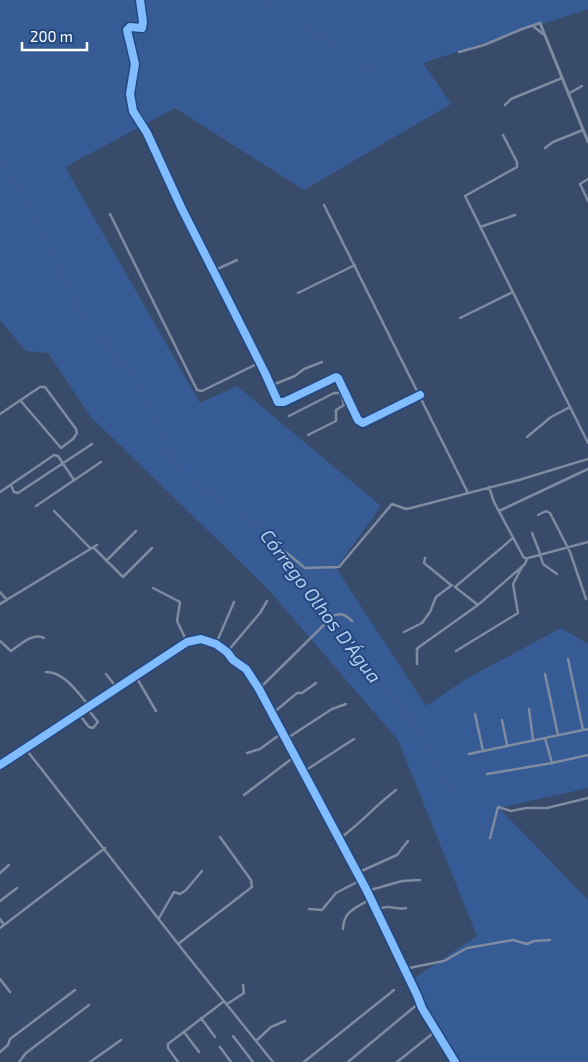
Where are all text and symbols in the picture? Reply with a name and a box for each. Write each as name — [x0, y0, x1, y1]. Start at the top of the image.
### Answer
scale bar — [22, 20, 88, 52]
text: 200 m — [30, 27, 73, 45]
water label: Córrego Olhos D'Água — [256, 524, 387, 687]

